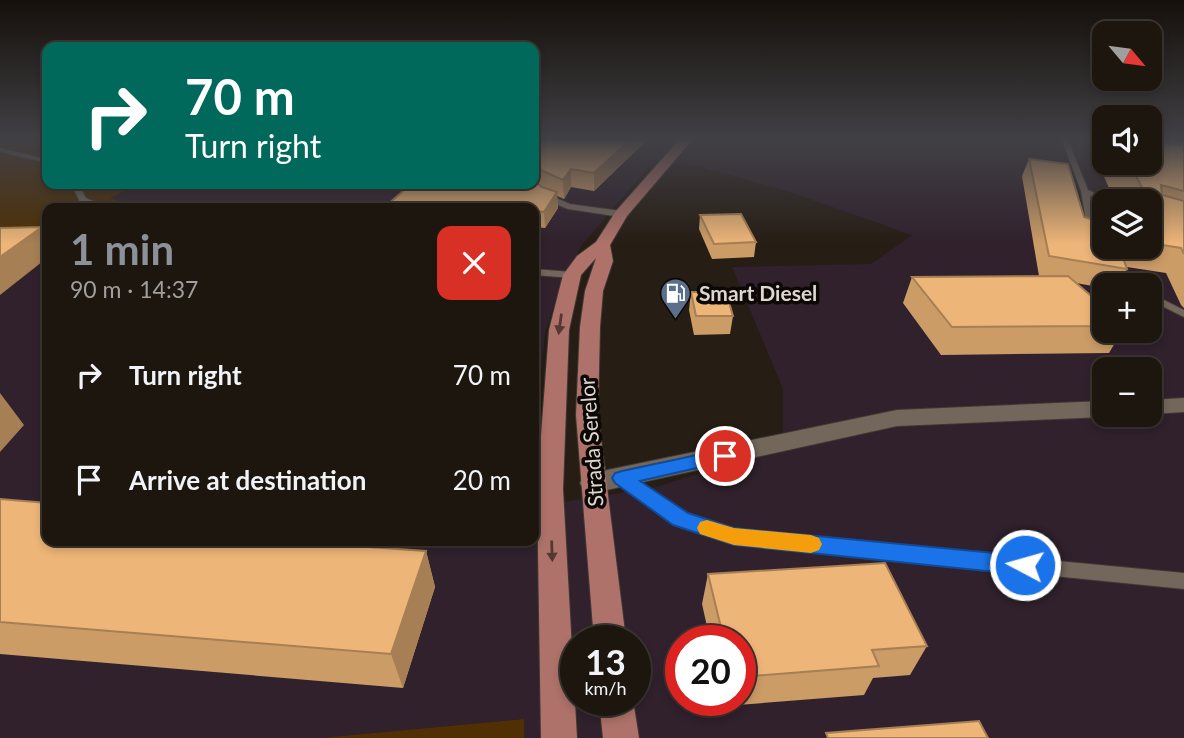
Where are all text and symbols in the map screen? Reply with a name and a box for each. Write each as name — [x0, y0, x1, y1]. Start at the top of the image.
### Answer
north arrow — [1092, 21, 1162, 91]
map controls — [1092, 21, 1162, 427]
text: 70 m — [185, 67, 295, 125]
icon: right — [70, 70, 161, 161]
button: sound — [1092, 105, 1162, 175]
text: Turn right — [185, 126, 321, 165]
button: layers — [1092, 189, 1162, 259]
text: 1 min — [70, 224, 174, 274]
button: close — [437, 226, 511, 300]
button: + — [1092, 273, 1162, 343]
text: 90 m · 14:37 — [70, 275, 198, 303]
fuel station icon: Smart Diesel — [659, 277, 693, 321]
place label: Smart Diesel — [699, 280, 817, 305]
one-way arrow — [554, 313, 565, 335]
icon: right — [70, 356, 108, 394]
button: − — [1092, 357, 1162, 427]
text: Turn right — [129, 359, 242, 391]
text: 70 m — [453, 359, 511, 391]
street label: Strada Serelor — [574, 376, 607, 507]
pin — [695, 426, 755, 486]
icon: arrive — [706, 437, 744, 475]
icon: arrive — [70, 461, 108, 499]
text: Arrive at destination — [129, 464, 366, 496]
text: 20 m — [453, 464, 511, 496]
position arrow — [988, 528, 1062, 602]
one-way arrow — [546, 540, 557, 562]
speed limit sign: 20 — [665, 625, 756, 716]
text: 13 — [585, 640, 626, 682]
text: km/h — [584, 677, 627, 699]

